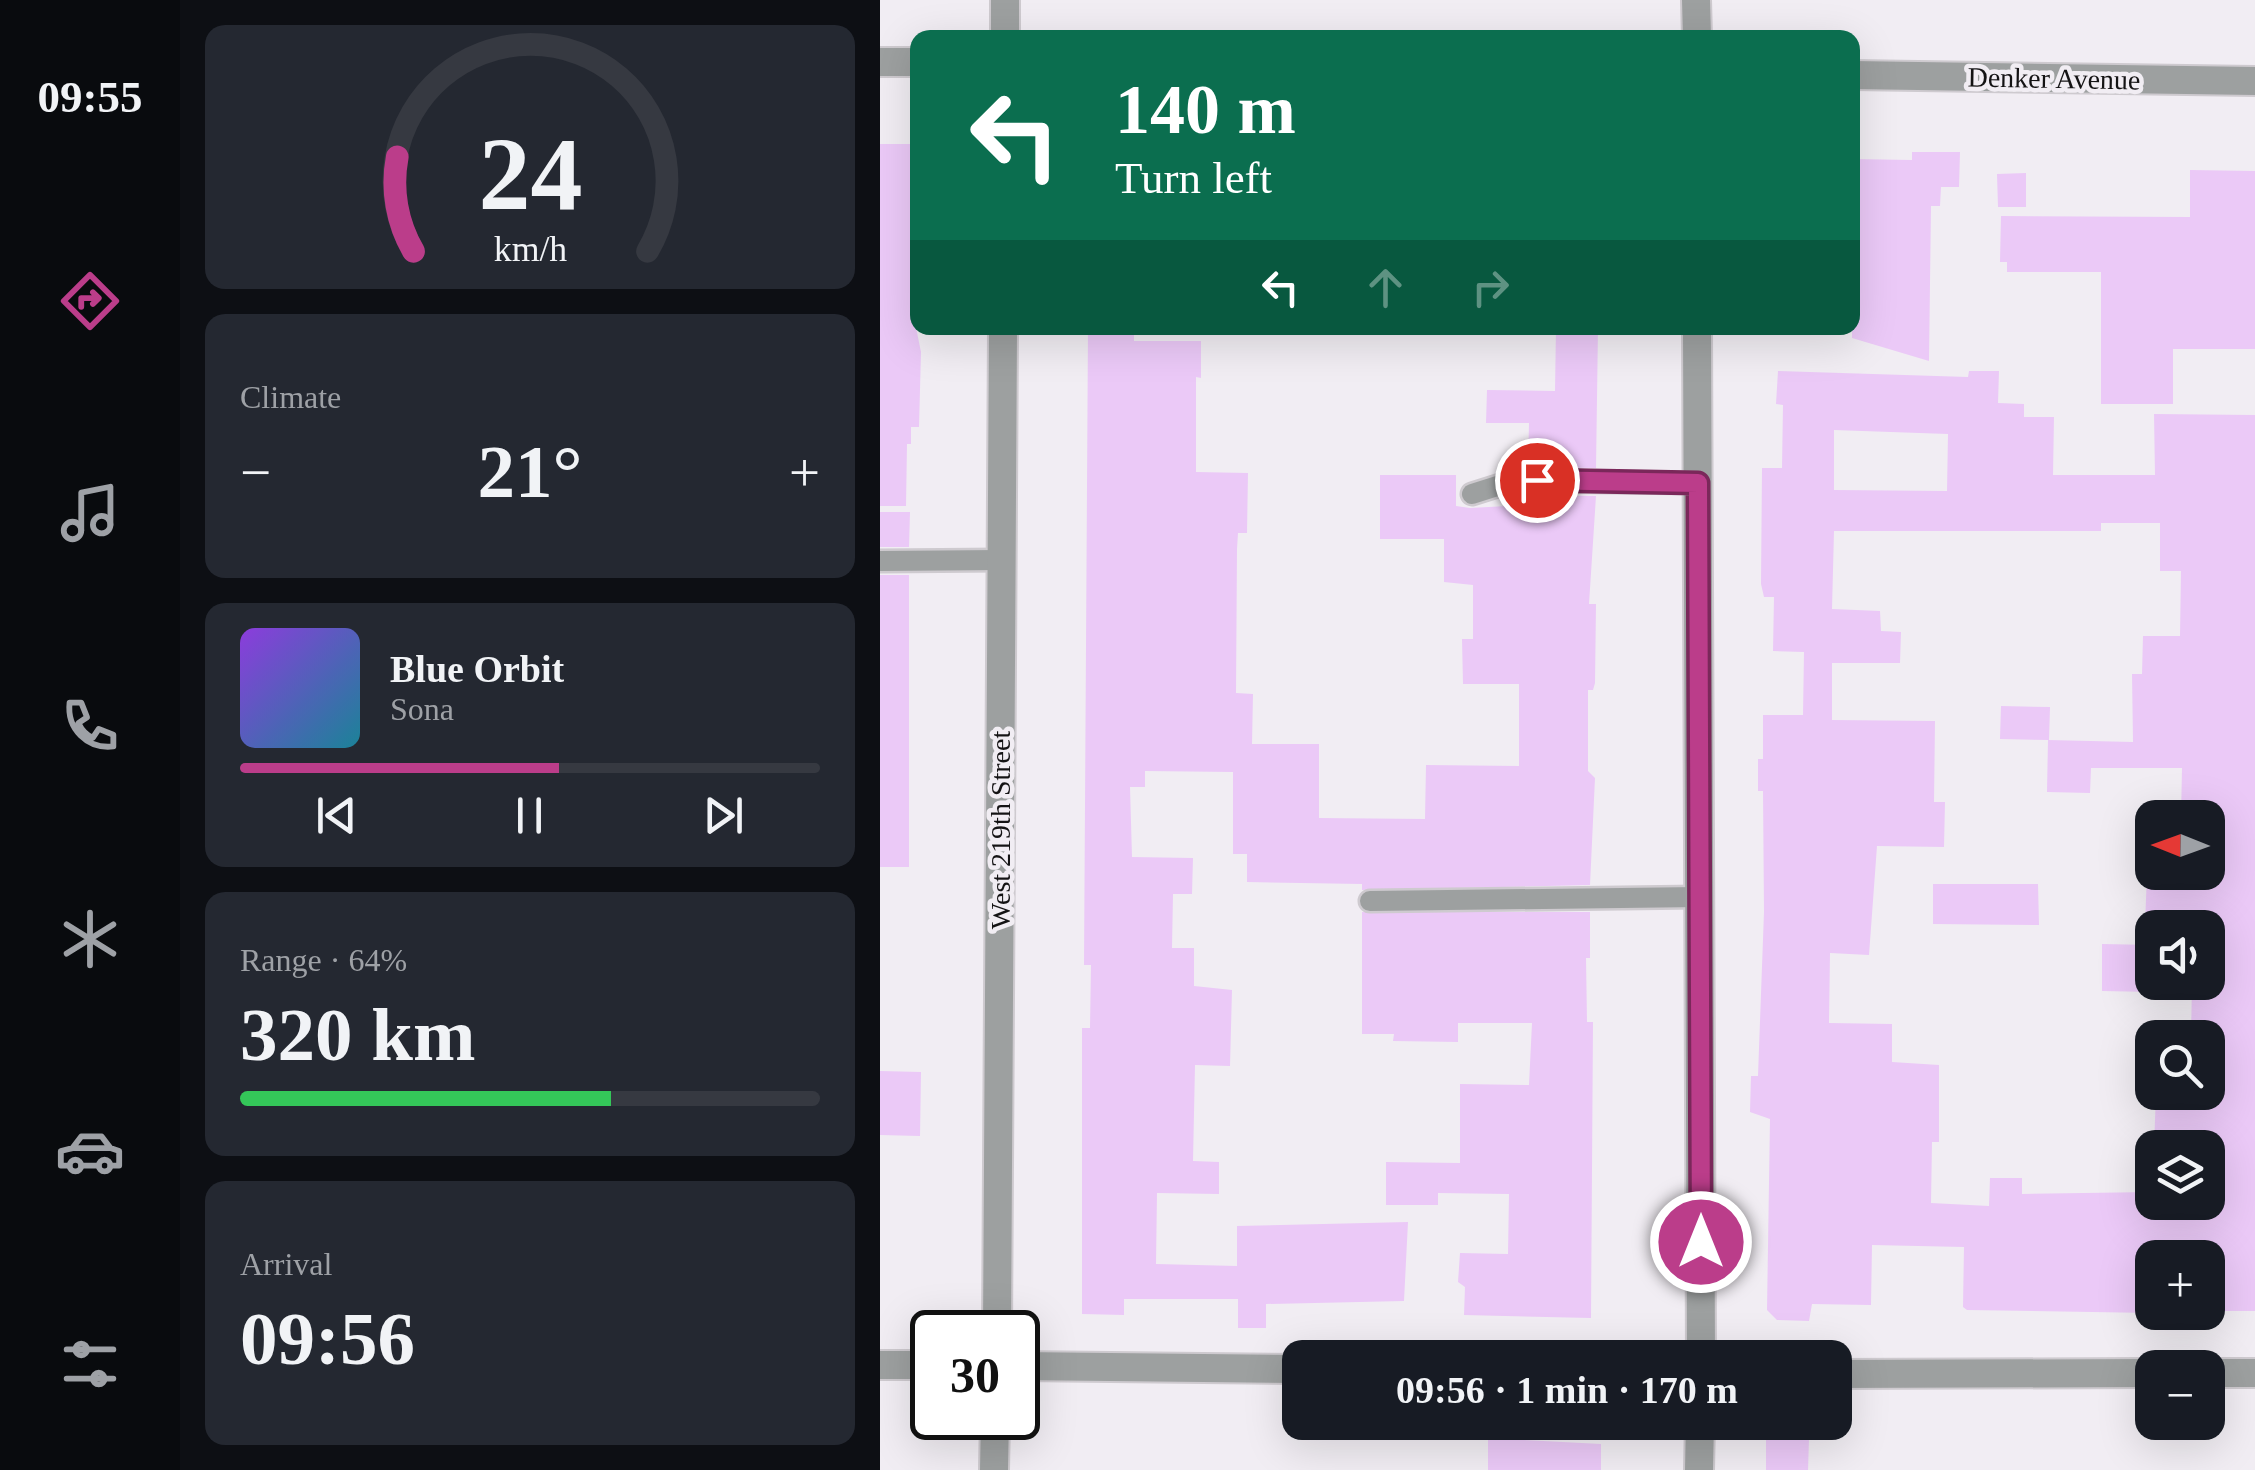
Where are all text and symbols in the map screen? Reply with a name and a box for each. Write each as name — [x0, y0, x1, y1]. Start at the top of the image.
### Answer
street label: Denker Avenue — [1967, 61, 2141, 96]
icon: left — [950, 70, 1080, 200]
text: 140 m — [1115, 71, 1296, 148]
text: 09:55 — [38, 72, 143, 122]
text: 24 — [478, 116, 582, 231]
text: Turn left — [1115, 153, 1272, 203]
text: km/h — [493, 229, 567, 269]
icon: left — [1253, 260, 1308, 315]
icon: ahead — [1358, 260, 1413, 315]
icon: right — [1463, 260, 1518, 315]
icon: directions — [55, 266, 125, 336]
text: Climate — [240, 379, 341, 415]
text: 21° — [478, 430, 583, 513]
pin — [1495, 438, 1580, 523]
text: − — [240, 442, 271, 503]
text: + — [789, 442, 820, 503]
icon: arrive — [1510, 453, 1565, 508]
icon: music — [55, 478, 125, 548]
text: Blue Orbit — [390, 648, 564, 690]
icon: phone — [55, 691, 125, 761]
text: Sona — [390, 691, 454, 727]
street label: West 219th Street — [985, 731, 1016, 929]
icon: previous — [309, 788, 364, 843]
icon: pause — [502, 788, 557, 843]
icon: next — [696, 788, 751, 843]
north arrow — [2135, 800, 2225, 890]
map controls — [2135, 800, 2225, 1440]
icon: climate — [55, 904, 125, 974]
button: sound — [2135, 910, 2225, 1000]
text: Range · 64% — [240, 942, 407, 978]
text: 320 km — [240, 993, 475, 1076]
button: search — [2135, 1020, 2225, 1110]
icon: car — [55, 1116, 125, 1186]
button: layers — [2135, 1130, 2225, 1220]
position arrow — [1649, 1190, 1753, 1294]
button: + — [2135, 1240, 2225, 1330]
text: Arrival — [240, 1246, 332, 1282]
text: 09:56 — [240, 1297, 415, 1380]
speed limit sign: 30 — [910, 1310, 1040, 1440]
icon: filters — [55, 1329, 125, 1399]
button: − — [2135, 1350, 2225, 1440]
text: 09:56 · 1 min · 170 m — [1396, 1369, 1738, 1411]

